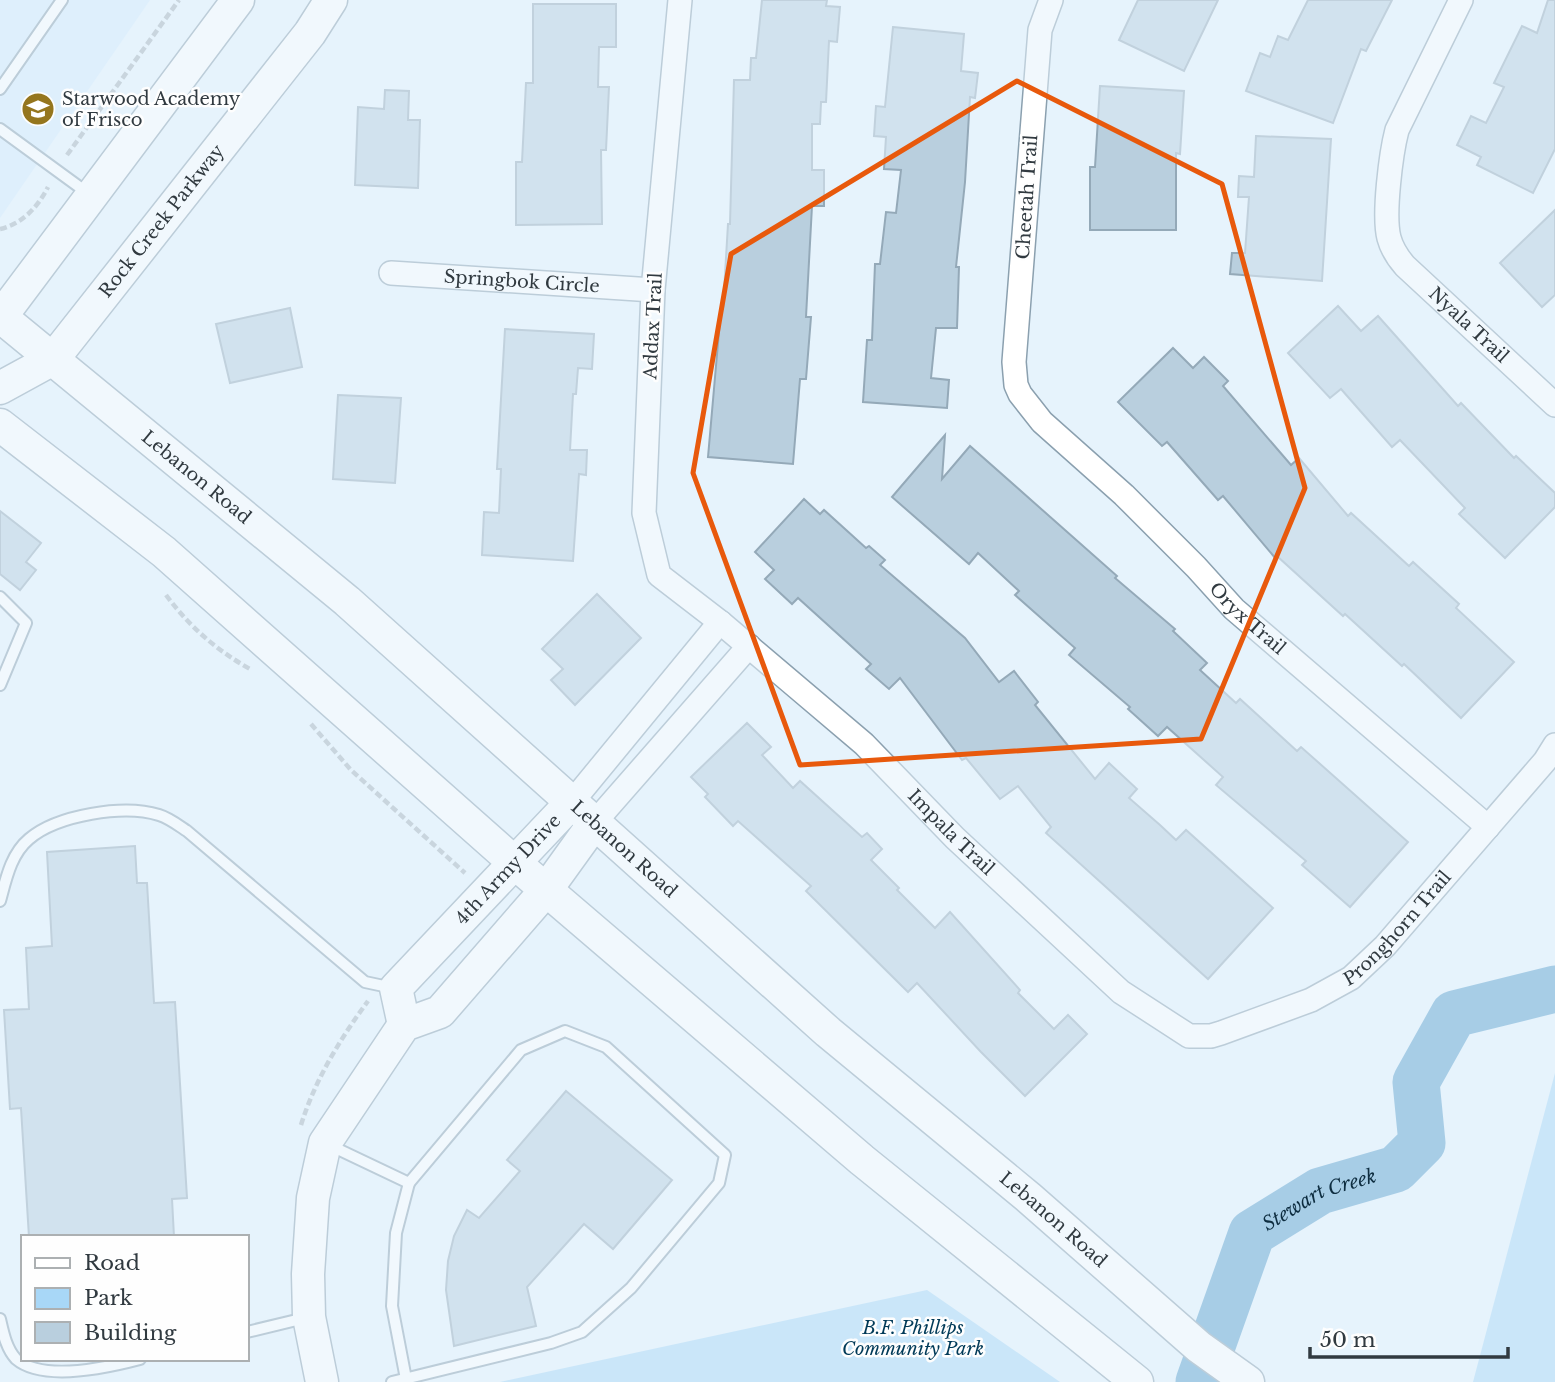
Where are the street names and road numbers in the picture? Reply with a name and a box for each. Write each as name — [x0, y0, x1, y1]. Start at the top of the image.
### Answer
street label: Cheetah Trail — [1012, 134, 1042, 260]
street label: Rock Creek Parkway — [95, 140, 229, 302]
street label: Springbok Circle — [443, 265, 600, 298]
street label: Addax Trail — [639, 272, 667, 381]
street label: Nyala Trail — [1424, 283, 1513, 367]
street label: Lebanon Road — [137, 426, 255, 529]
street label: Oryx Trail — [1204, 578, 1290, 659]
street label: Impala Trail — [903, 785, 999, 880]
street label: Lebanon Road — [566, 796, 682, 902]
street label: 4th Army Drive — [451, 810, 565, 929]
street label: Pronghorn Trail — [1340, 866, 1456, 991]
street label: Lebanon Road — [995, 1167, 1111, 1272]

